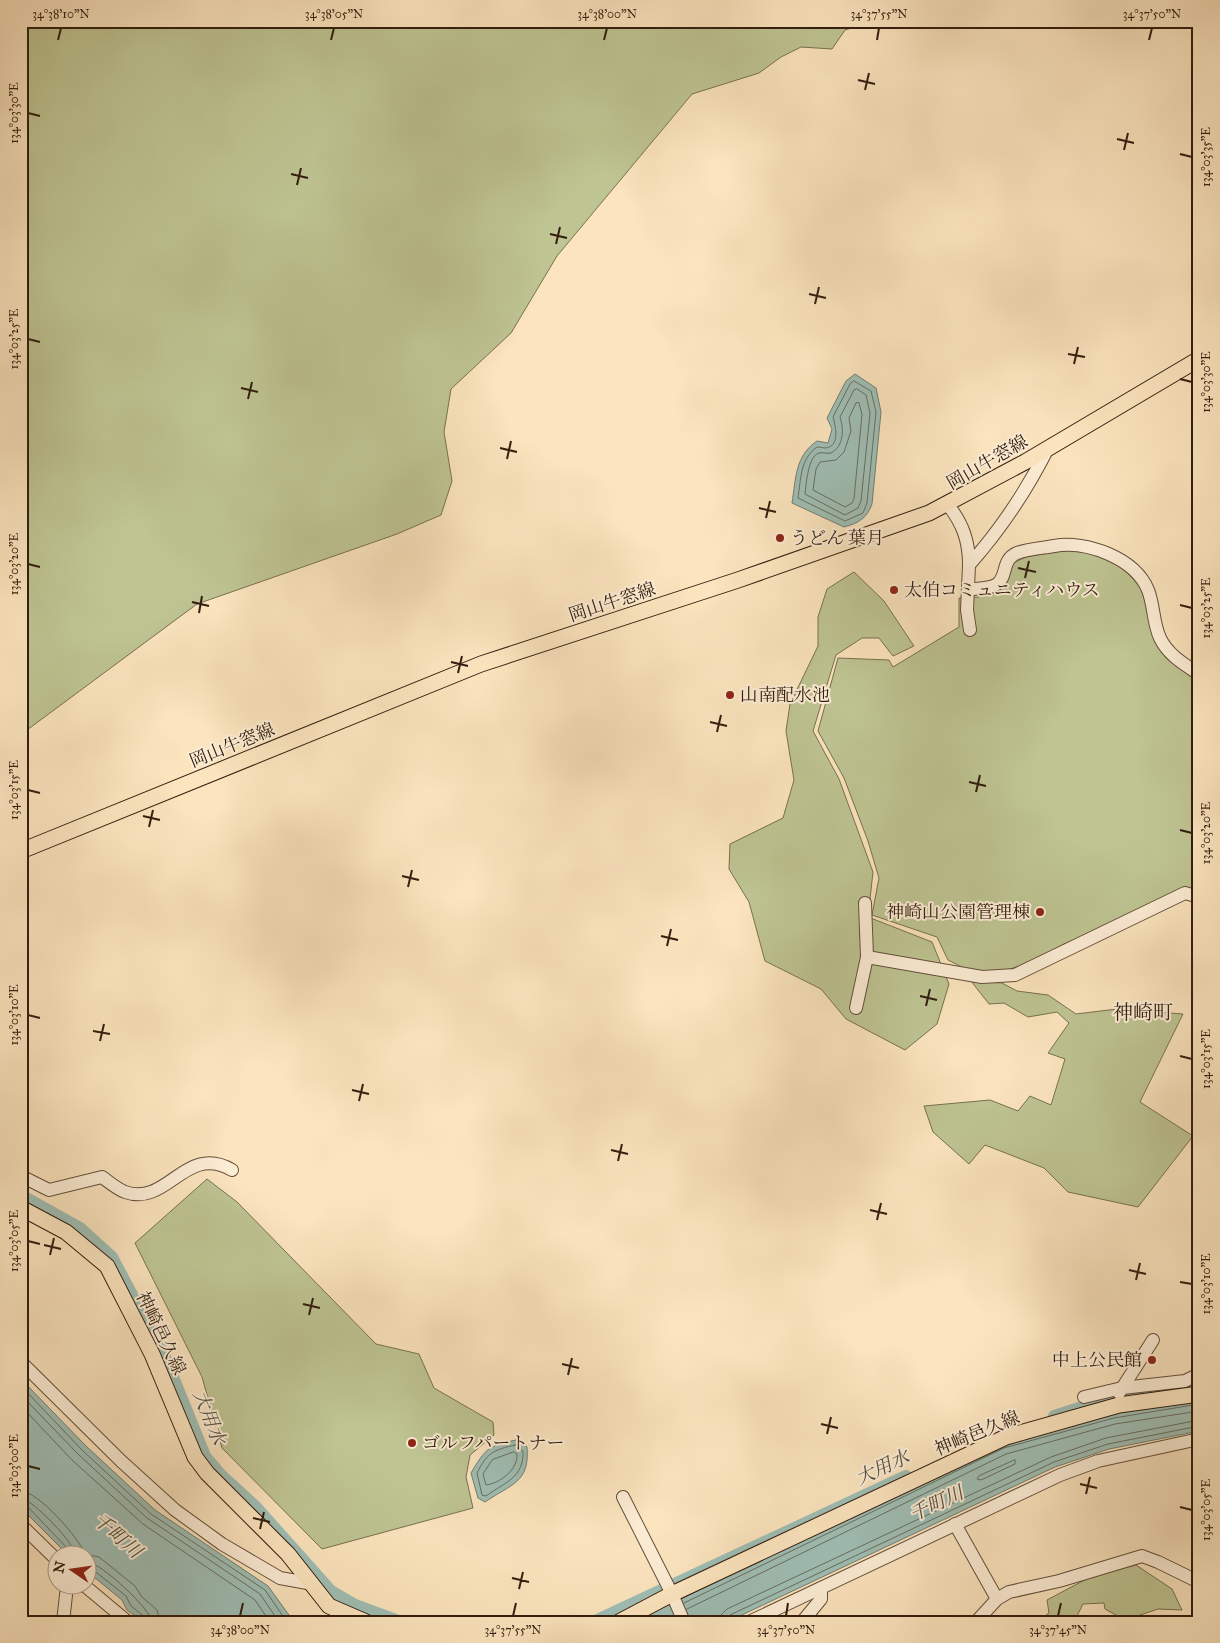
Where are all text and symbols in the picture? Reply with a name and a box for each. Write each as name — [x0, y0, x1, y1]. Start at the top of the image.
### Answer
text: 34°38'10"N — [32, 7, 90, 21]
text: 34°38'05"N — [305, 7, 363, 21]
text: 34°38'00"N — [577, 7, 637, 21]
text: 34°37'55"N — [851, 7, 907, 21]
text: 34°37'50"N — [1123, 7, 1181, 21]
text: 134°03'30"E — [7, 82, 21, 144]
text: 134°03'35"E — [1199, 127, 1213, 187]
text: 134°03'25"E — [7, 308, 21, 369]
text: 134°03'30"E — [1199, 351, 1213, 413]
street label: 岡山牛窓線 — [943, 430, 1031, 494]
place label: うどん 葉月 — [790, 527, 884, 549]
text: 134°03'20"E — [7, 532, 21, 595]
marker: うどん 葉月 — [774, 532, 786, 544]
text: 134°03'25"E — [1199, 577, 1213, 638]
street label: 岡山牛窓線 — [566, 578, 658, 626]
place label: 太伯コミュニティハウス — [904, 579, 1100, 601]
marker: 太伯コミュニティハウス — [888, 584, 900, 596]
place label: 山南配水池 — [740, 684, 830, 706]
marker: 山南配水池 — [724, 689, 736, 701]
street label: 岡山牛窓線 — [186, 718, 278, 772]
text: 134°03'15"E — [7, 760, 21, 820]
text: 134°03'20"E — [1199, 801, 1213, 864]
place label: 神崎山公園管理棟 — [886, 901, 1030, 923]
marker: 神崎山公園管理棟 — [1034, 906, 1046, 918]
text: 134°03'10"E — [7, 984, 21, 1046]
district label: 神崎町 — [1113, 1000, 1173, 1024]
text: 134°03'15"E — [1199, 1029, 1213, 1089]
text: 134°03'05"E — [7, 1210, 21, 1272]
text: 134°03'10"E — [1199, 1253, 1213, 1315]
street label: 神崎邑久線 — [131, 1288, 191, 1378]
place label: 中上公民館 — [1052, 1349, 1142, 1371]
marker: 中上公民館 — [1146, 1354, 1158, 1366]
water label: 大用水 — [188, 1386, 232, 1450]
street label: 神崎邑久線 — [931, 1406, 1023, 1460]
place label: ゴルフパートナー — [422, 1432, 565, 1454]
text: 134°03'00"E — [7, 1434, 21, 1498]
marker: ゴルフパートナー — [406, 1437, 418, 1449]
water label: 大用水 — [852, 1444, 915, 1490]
text: 134°03'05"E — [1199, 1479, 1213, 1541]
water label: 千町川 — [906, 1480, 969, 1526]
water label: 千町川 — [89, 1508, 148, 1564]
north arrow — [48, 1546, 98, 1596]
text: N — [50, 1559, 69, 1575]
text: 34°38'00"N — [210, 1623, 270, 1637]
text: 34°37'55"N — [485, 1623, 541, 1637]
text: 34°37'50"N — [757, 1623, 815, 1637]
text: 34°37'45"N — [1029, 1623, 1087, 1637]

